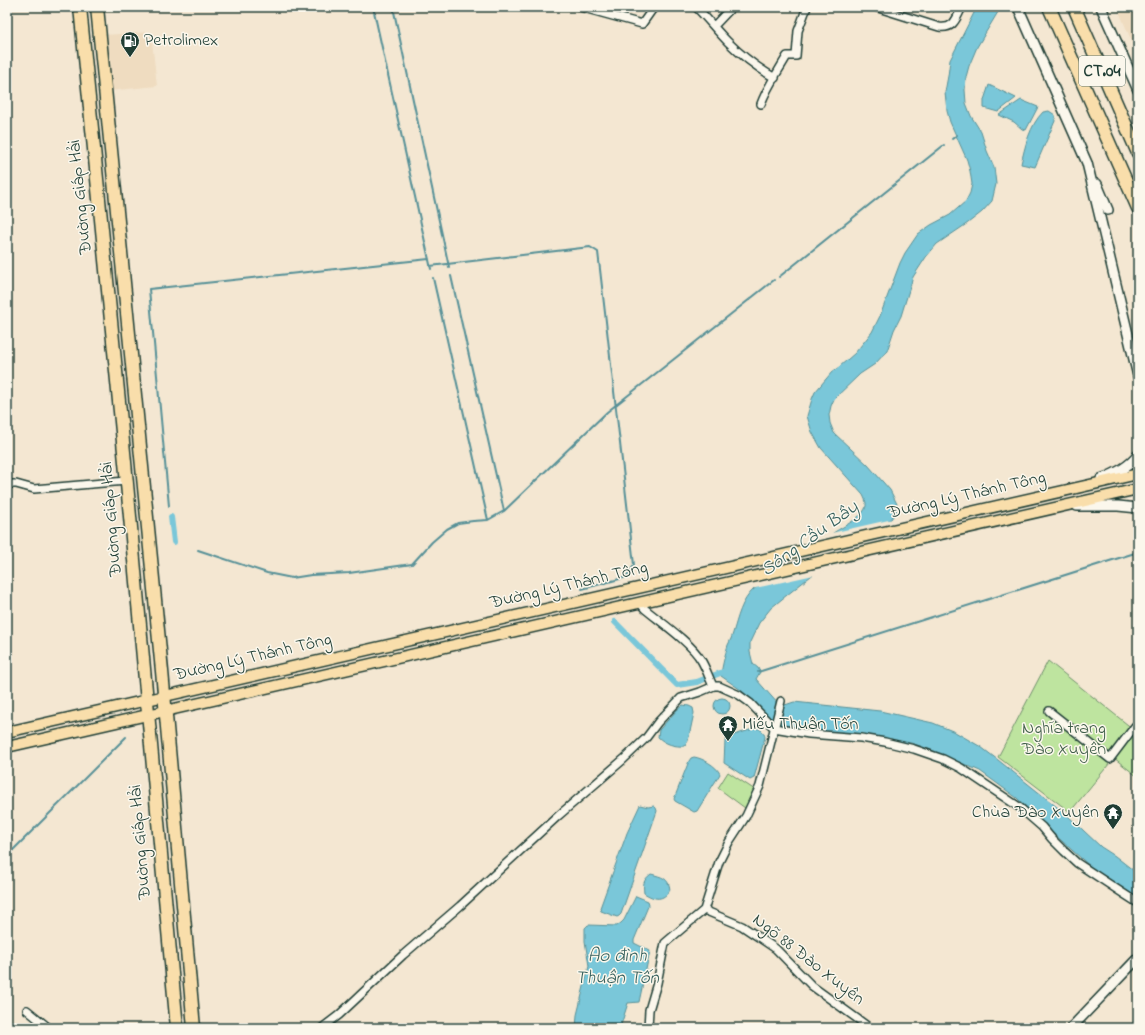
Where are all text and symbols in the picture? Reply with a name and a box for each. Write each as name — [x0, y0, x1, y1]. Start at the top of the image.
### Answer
place label: Petrolimex — [144, 28, 218, 54]
fuel station icon: Petrolimex — [119, 30, 141, 58]
road number: CT.04 — [1079, 56, 1125, 86]
street label: Đường Giáp Hải — [62, 138, 101, 257]
street label: Đường Giáp Hải — [94, 460, 131, 578]
street label: Đường Lý Thánh Tông — [885, 465, 1049, 528]
water label: Sông Cầu Bây — [756, 494, 865, 584]
street label: Đường Lý Thánh Tông — [487, 555, 651, 618]
street label: Đường Lý Thánh Tông — [171, 627, 335, 690]
place label: Miếu Thuận Tốn — [742, 712, 859, 738]
temple icon: Miếu Thuận Tốn — [717, 714, 739, 742]
park label: Nghĩa trang Đào Xuyên — [1021, 716, 1106, 763]
street label: Đường Giáp Hải — [123, 783, 160, 901]
place label: Chùa Đào Xuyên — [972, 800, 1099, 826]
temple icon: Chùa Đào Xuyên — [1102, 802, 1124, 830]
street label: Ngõ 88 Đào Xuyên — [746, 908, 870, 1013]
water label: Ao đình Thuận Tốn — [575, 943, 660, 992]

